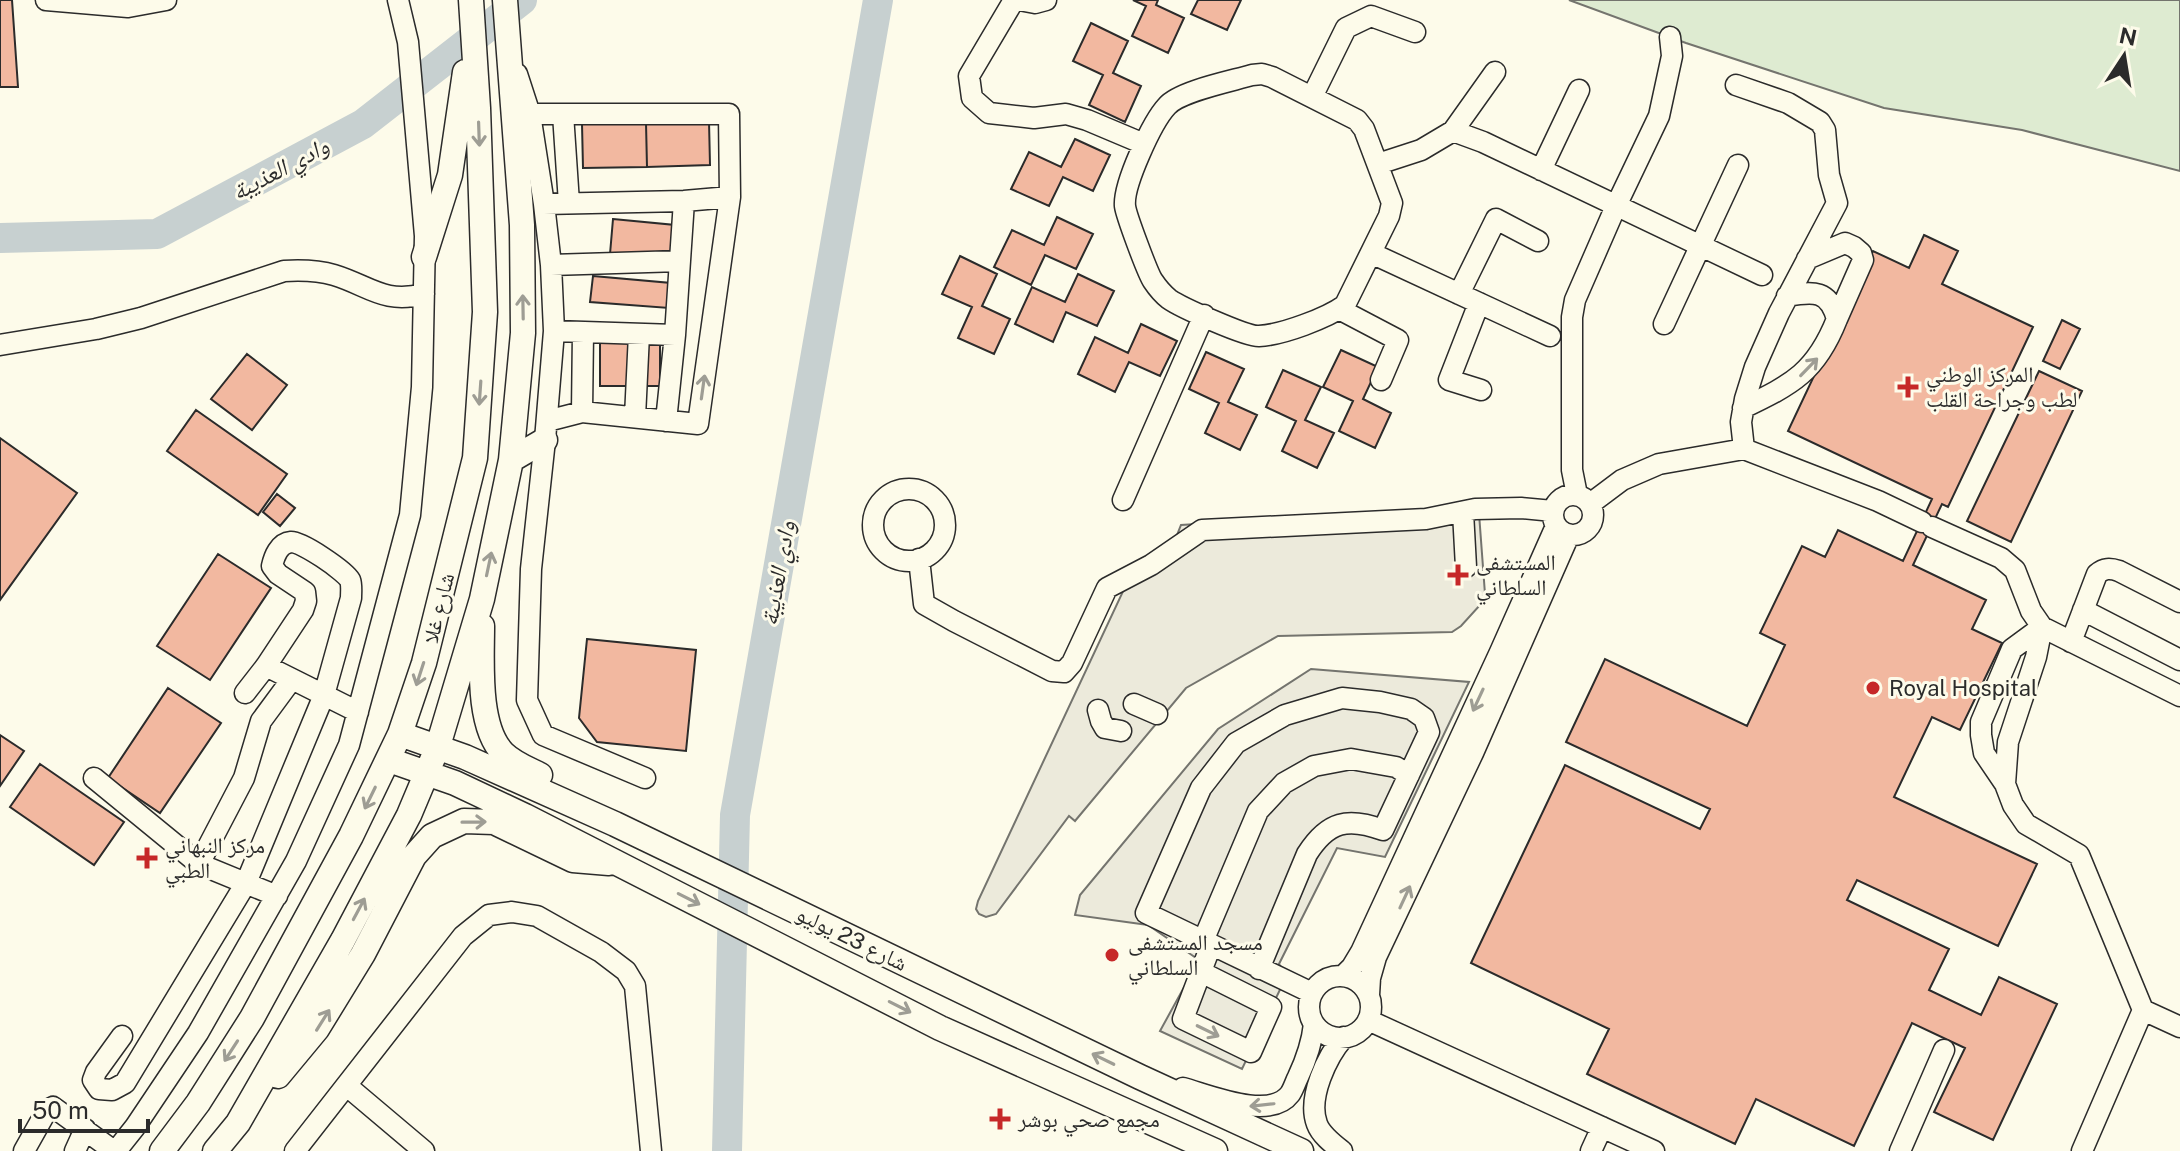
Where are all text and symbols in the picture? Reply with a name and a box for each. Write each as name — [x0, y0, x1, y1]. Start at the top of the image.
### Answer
north arrow — [2084, 16, 2164, 96]
text: N — [2117, 22, 2139, 51]
one-way arrow — [471, 120, 486, 147]
water label: وادي العذيبة — [227, 131, 336, 211]
one-way arrow — [515, 294, 531, 321]
one-way arrow — [1799, 358, 1818, 377]
place label: المركز الوطني لطب وجراحة القلب — [1926, 361, 2077, 412]
one-way arrow — [696, 375, 711, 400]
marker: المركز الوطني لطب وجراحة القلب — [1897, 376, 1919, 398]
one-way arrow — [472, 379, 487, 406]
water label: وادي العذيبة — [754, 518, 806, 629]
place label: المستشفى السلطاني — [1476, 549, 1556, 605]
one-way arrow — [483, 552, 498, 578]
marker: المستشفى السلطاني — [1447, 564, 1469, 586]
street label: شارع غلا — [417, 570, 460, 646]
one-way arrow — [412, 662, 427, 687]
place label: Royal Hospital — [1889, 675, 2038, 701]
marker: Royal Hospital — [1864, 679, 1882, 697]
one-way arrow — [1470, 687, 1485, 711]
one-way arrow — [362, 786, 377, 810]
one-way arrow — [461, 815, 487, 830]
place label: مركز النبهاني الطبي — [165, 832, 265, 888]
marker: مركز النبهاني الطبي — [136, 847, 158, 869]
one-way arrow — [1398, 885, 1413, 909]
one-way arrow — [676, 892, 700, 907]
one-way arrow — [352, 898, 368, 922]
street label: شارع 23 يوليو — [792, 900, 912, 977]
place label: مسجد المستشفى السلطاني — [1128, 929, 1263, 985]
marker: مسجد المستشفى السلطاني — [1103, 946, 1121, 964]
one-way arrow — [888, 1000, 912, 1016]
one-way arrow — [314, 1009, 331, 1031]
one-way arrow — [1195, 1024, 1219, 1039]
one-way arrow — [223, 1039, 239, 1062]
one-way arrow — [1092, 1051, 1116, 1066]
scale bar — [20, 1083, 148, 1133]
text: 50 m — [32, 1096, 89, 1124]
one-way arrow — [1249, 1098, 1276, 1113]
place label: مجمع صحي بوشر — [1017, 1106, 1160, 1137]
marker: مجمع صحي بوشر — [989, 1108, 1011, 1130]

